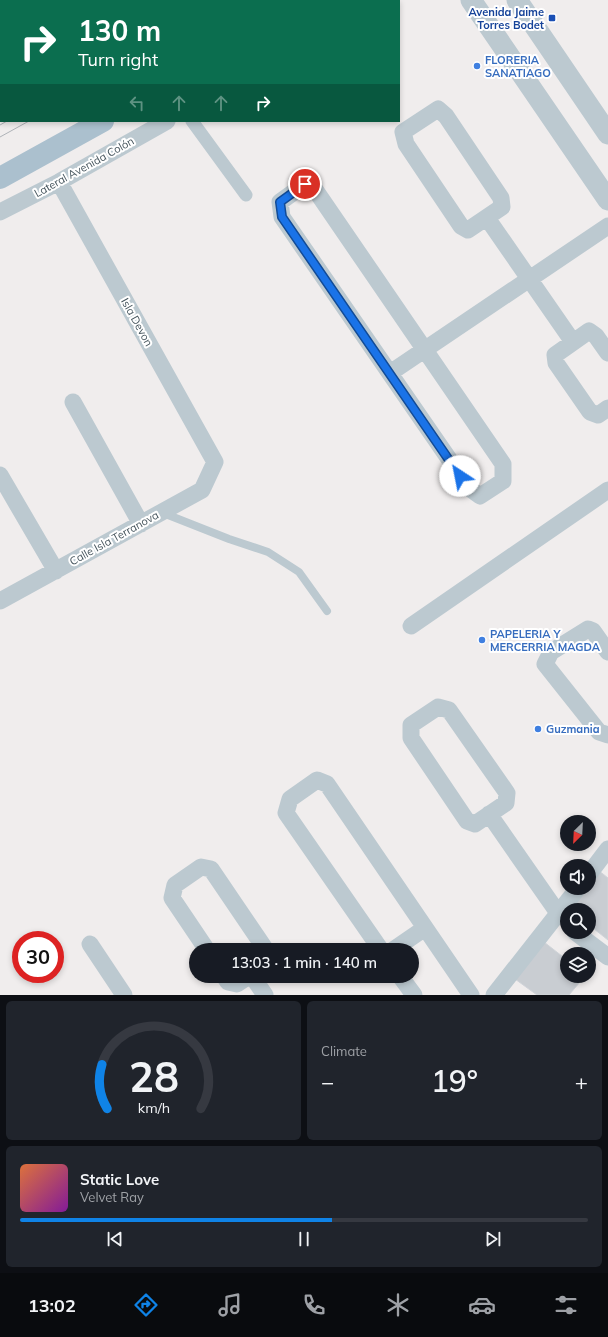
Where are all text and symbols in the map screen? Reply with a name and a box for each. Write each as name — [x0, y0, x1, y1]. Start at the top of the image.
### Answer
place label: Avenida Jaime Torres Bodet — [468, 5, 544, 32]
text: 130 m — [78, 13, 161, 48]
marker: Avenida Jaime Torres Bodet — [547, 13, 557, 23]
icon: right — [12, 16, 64, 68]
text: Turn right — [78, 48, 158, 71]
place label: FLORERIA SANATIAGO — [485, 53, 551, 80]
marker: FLORERIA SANATIAGO — [472, 61, 482, 71]
icon: left — [126, 92, 148, 114]
icon: ahead — [168, 92, 190, 114]
icon: ahead — [210, 92, 232, 114]
icon: right — [252, 92, 274, 114]
street label: Lateral Avenida Colón — [32, 134, 136, 200]
pin — [288, 167, 322, 201]
icon: arrive — [294, 173, 316, 195]
street label: Isla Devon — [118, 295, 156, 349]
position arrow — [439, 455, 481, 497]
street label: Calle Isla Terranova — [67, 508, 161, 568]
place label: PAPELERIA Y MERCERRIA MAGDA — [490, 627, 601, 654]
marker: PAPELERIA Y MERCERRIA MAGDA — [477, 635, 487, 645]
place label: Guzmania — [546, 722, 600, 736]
marker: Guzmania — [533, 724, 543, 734]
north arrow — [560, 815, 596, 851]
map controls — [560, 815, 596, 983]
button: sound — [560, 859, 596, 895]
button: search — [560, 903, 596, 939]
speed limit sign: 30 — [12, 931, 64, 983]
button: layers — [560, 947, 596, 983]
text: 13:03 · 1 min · 140 m — [231, 953, 377, 972]
text: Climate — [321, 1043, 367, 1059]
text: 28 — [129, 1049, 178, 1101]
text: 19° — [431, 1062, 478, 1100]
text: − — [321, 1068, 334, 1096]
text: + — [575, 1068, 588, 1096]
text: km/h — [137, 1098, 170, 1116]
text: Static Love — [80, 1170, 159, 1189]
text: Velvet Ray — [80, 1189, 144, 1205]
icon: previous — [104, 1228, 126, 1250]
icon: pause — [293, 1228, 315, 1250]
icon: next — [482, 1228, 504, 1250]
icon: directions — [132, 1291, 160, 1319]
icon: music — [216, 1291, 244, 1319]
icon: phone — [300, 1291, 328, 1319]
icon: climate — [384, 1291, 412, 1319]
icon: car — [468, 1291, 496, 1319]
icon: filters — [552, 1291, 580, 1319]
text: 13:02 — [28, 1294, 76, 1317]

